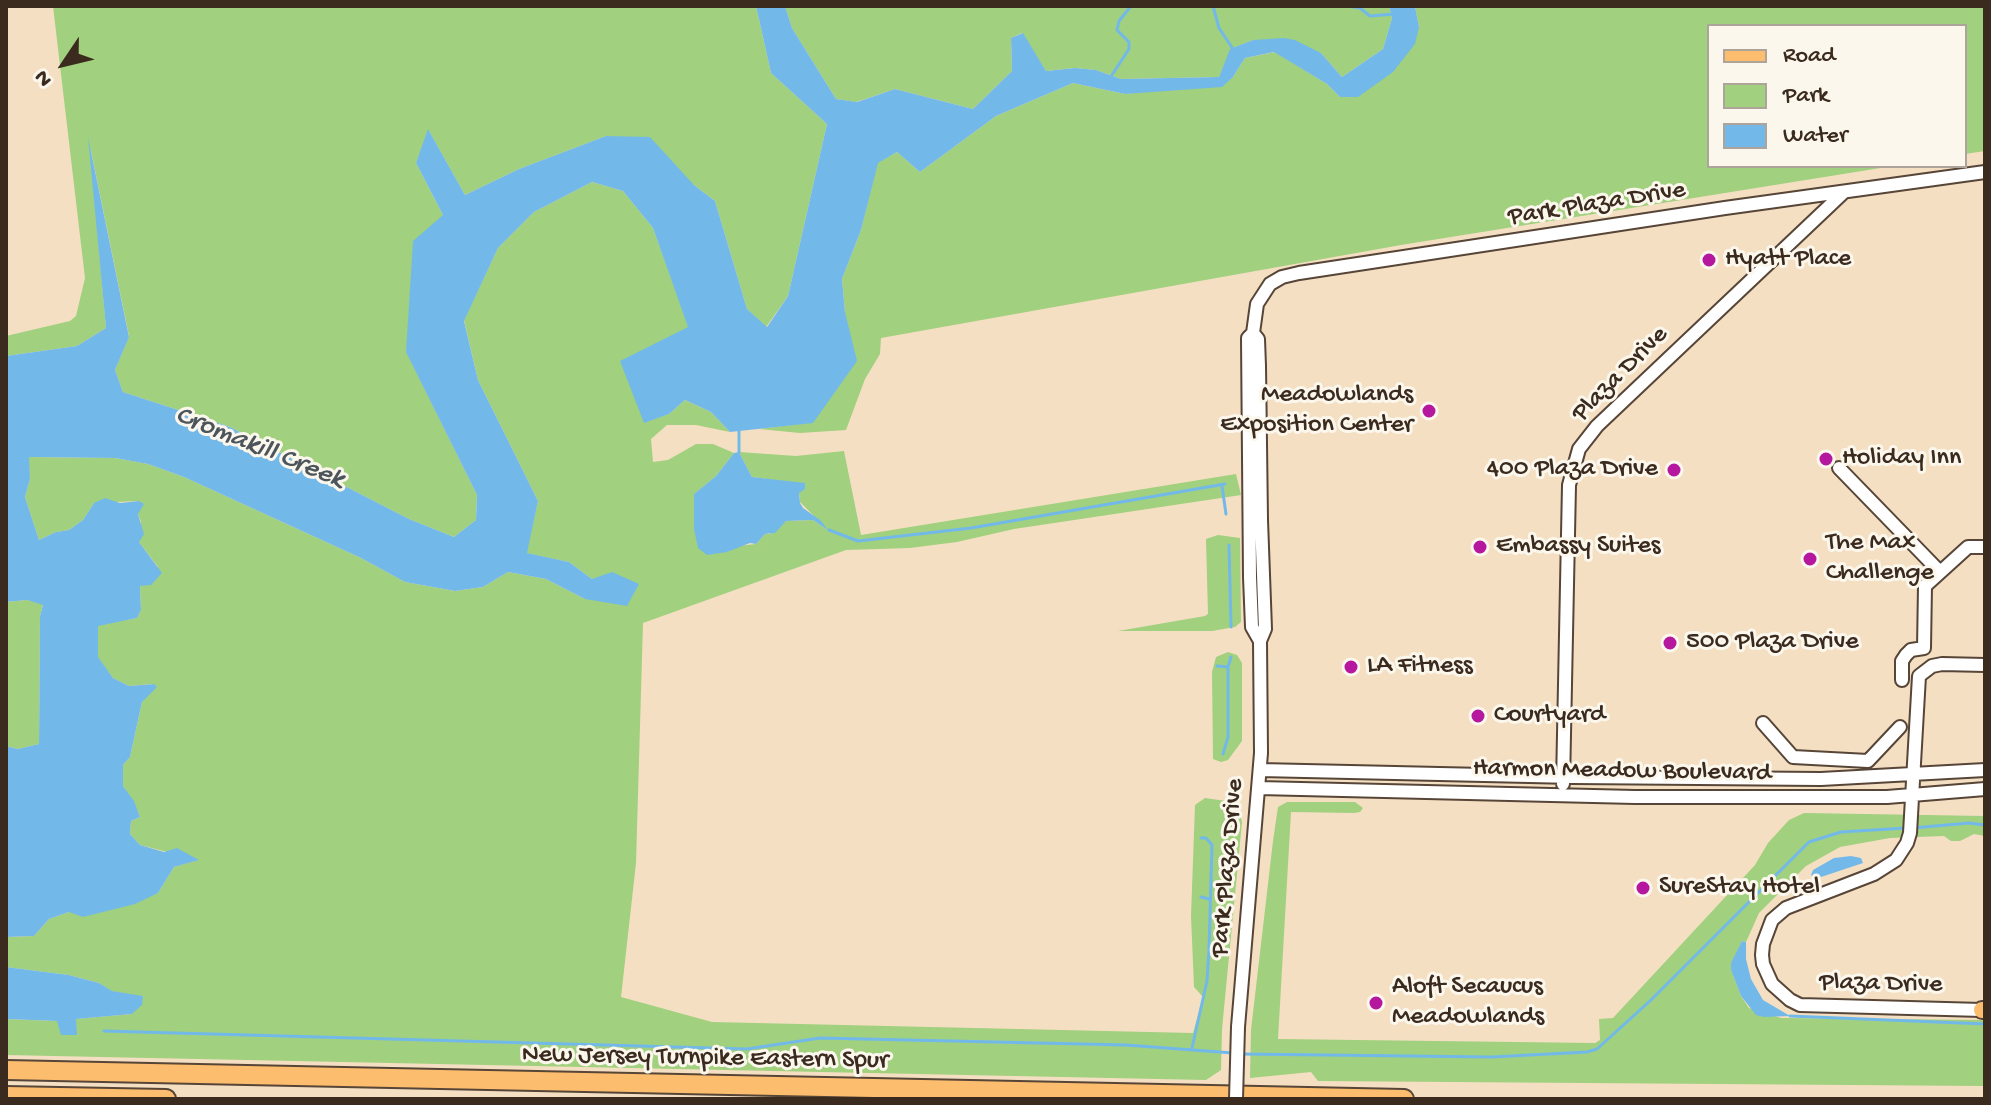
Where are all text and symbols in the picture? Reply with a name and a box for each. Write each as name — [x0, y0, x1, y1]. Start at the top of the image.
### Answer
north arrow — [24, 24, 104, 104]
legend — [1707, 24, 1967, 168]
text: Road — [1783, 42, 1835, 71]
text: N — [30, 64, 59, 91]
text: Park — [1783, 82, 1829, 111]
text: Water — [1783, 122, 1847, 151]
street label: Park Plaza Drive — [1506, 176, 1688, 234]
place label: Hyatt Place — [1725, 244, 1851, 276]
marker: Hyatt Place — [1700, 251, 1718, 269]
street label: Plaza Drive — [1566, 320, 1676, 430]
place label: Meadowlands Exposition Center — [1220, 380, 1413, 442]
water label: Cromakill Creek — [170, 400, 348, 498]
marker: Meadowlands Exposition Center — [1420, 402, 1438, 420]
place label: Holiday Inn — [1842, 443, 1961, 475]
marker: Holiday Inn — [1817, 450, 1835, 468]
place label: 400 Plaza Drive — [1487, 454, 1658, 486]
marker: 400 Plaza Drive — [1665, 461, 1683, 479]
place label: The Max Challenge — [1826, 528, 1934, 590]
place label: Embassy Suites — [1496, 531, 1660, 563]
marker: Embassy Suites — [1471, 538, 1489, 556]
marker: The Max Challenge — [1801, 550, 1819, 568]
place label: 500 Plaza Drive — [1686, 627, 1859, 659]
marker: 500 Plaza Drive — [1661, 634, 1679, 652]
place label: LA Fitness — [1367, 651, 1472, 683]
marker: LA Fitness — [1342, 658, 1360, 676]
place label: Courtyard — [1494, 700, 1605, 732]
marker: Courtyard — [1469, 707, 1487, 725]
street label: Harmon Meadow Boulevard — [1473, 754, 1771, 790]
street label: Park Plaza Drive — [1206, 777, 1252, 959]
place label: SureStay Hotel — [1659, 872, 1820, 904]
marker: SureStay Hotel — [1634, 879, 1652, 897]
street label: Plaza Drive — [1819, 968, 1943, 1002]
place label: Aloft Secaucus Meadowlands — [1392, 972, 1544, 1034]
marker: Aloft Secaucus Meadowlands — [1367, 994, 1385, 1012]
street label: New Jersey Turnpike Eastern Spur — [521, 1040, 889, 1078]

